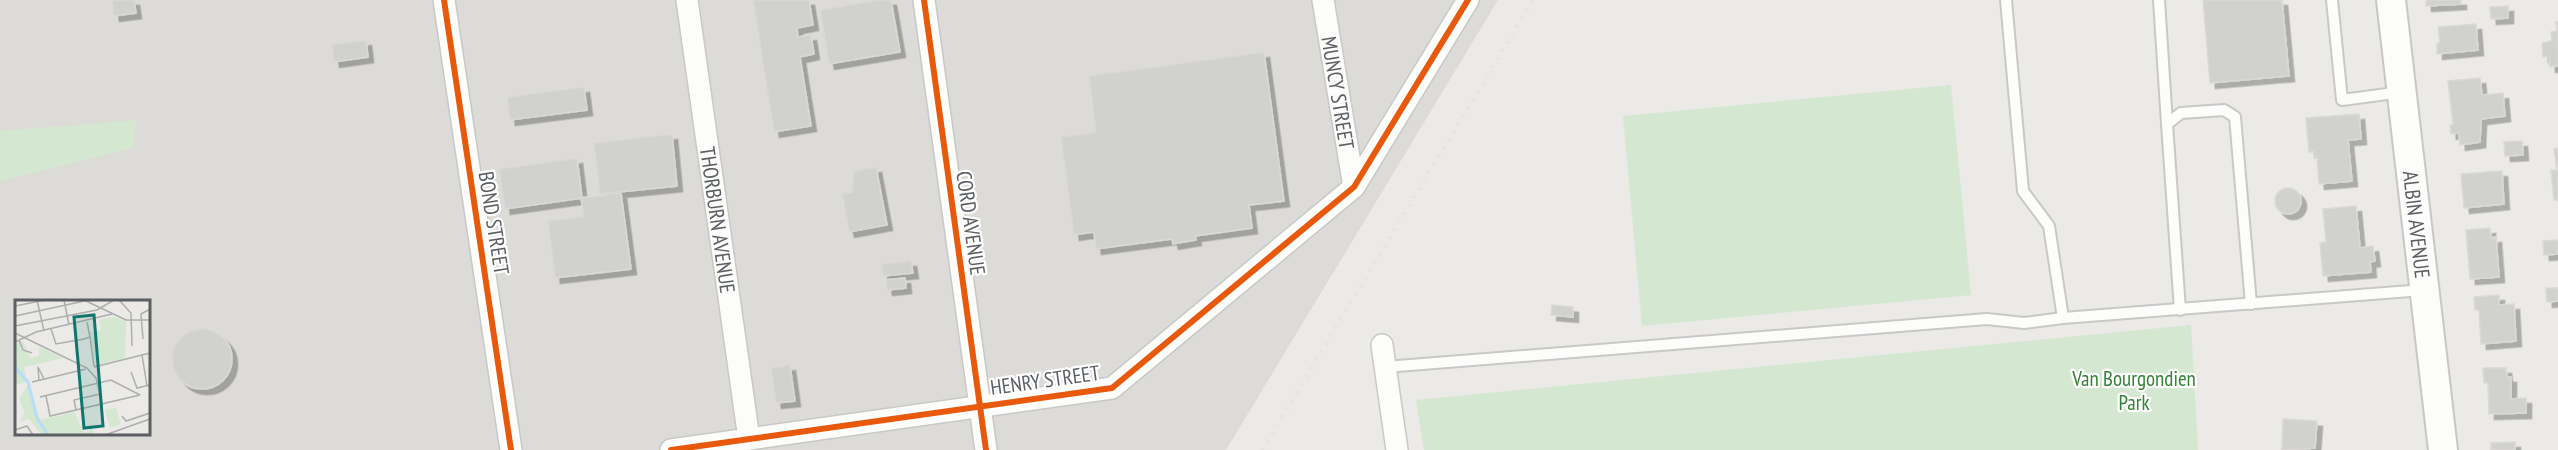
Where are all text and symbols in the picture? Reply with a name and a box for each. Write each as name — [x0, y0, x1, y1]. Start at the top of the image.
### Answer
street label: MUNCY STREET — [1316, 34, 1361, 152]
street label: THORBURN AVENUE — [694, 145, 742, 295]
street label: BOND STREET — [473, 169, 516, 277]
street label: CORD AVENUE — [950, 169, 992, 277]
street label: ALBIN AVENUE — [2397, 169, 2437, 280]
inset map — [15, 300, 150, 435]
street label: HENRY STREET — [989, 359, 1102, 401]
park label: Van Bourgondien Park — [2071, 365, 2196, 416]

